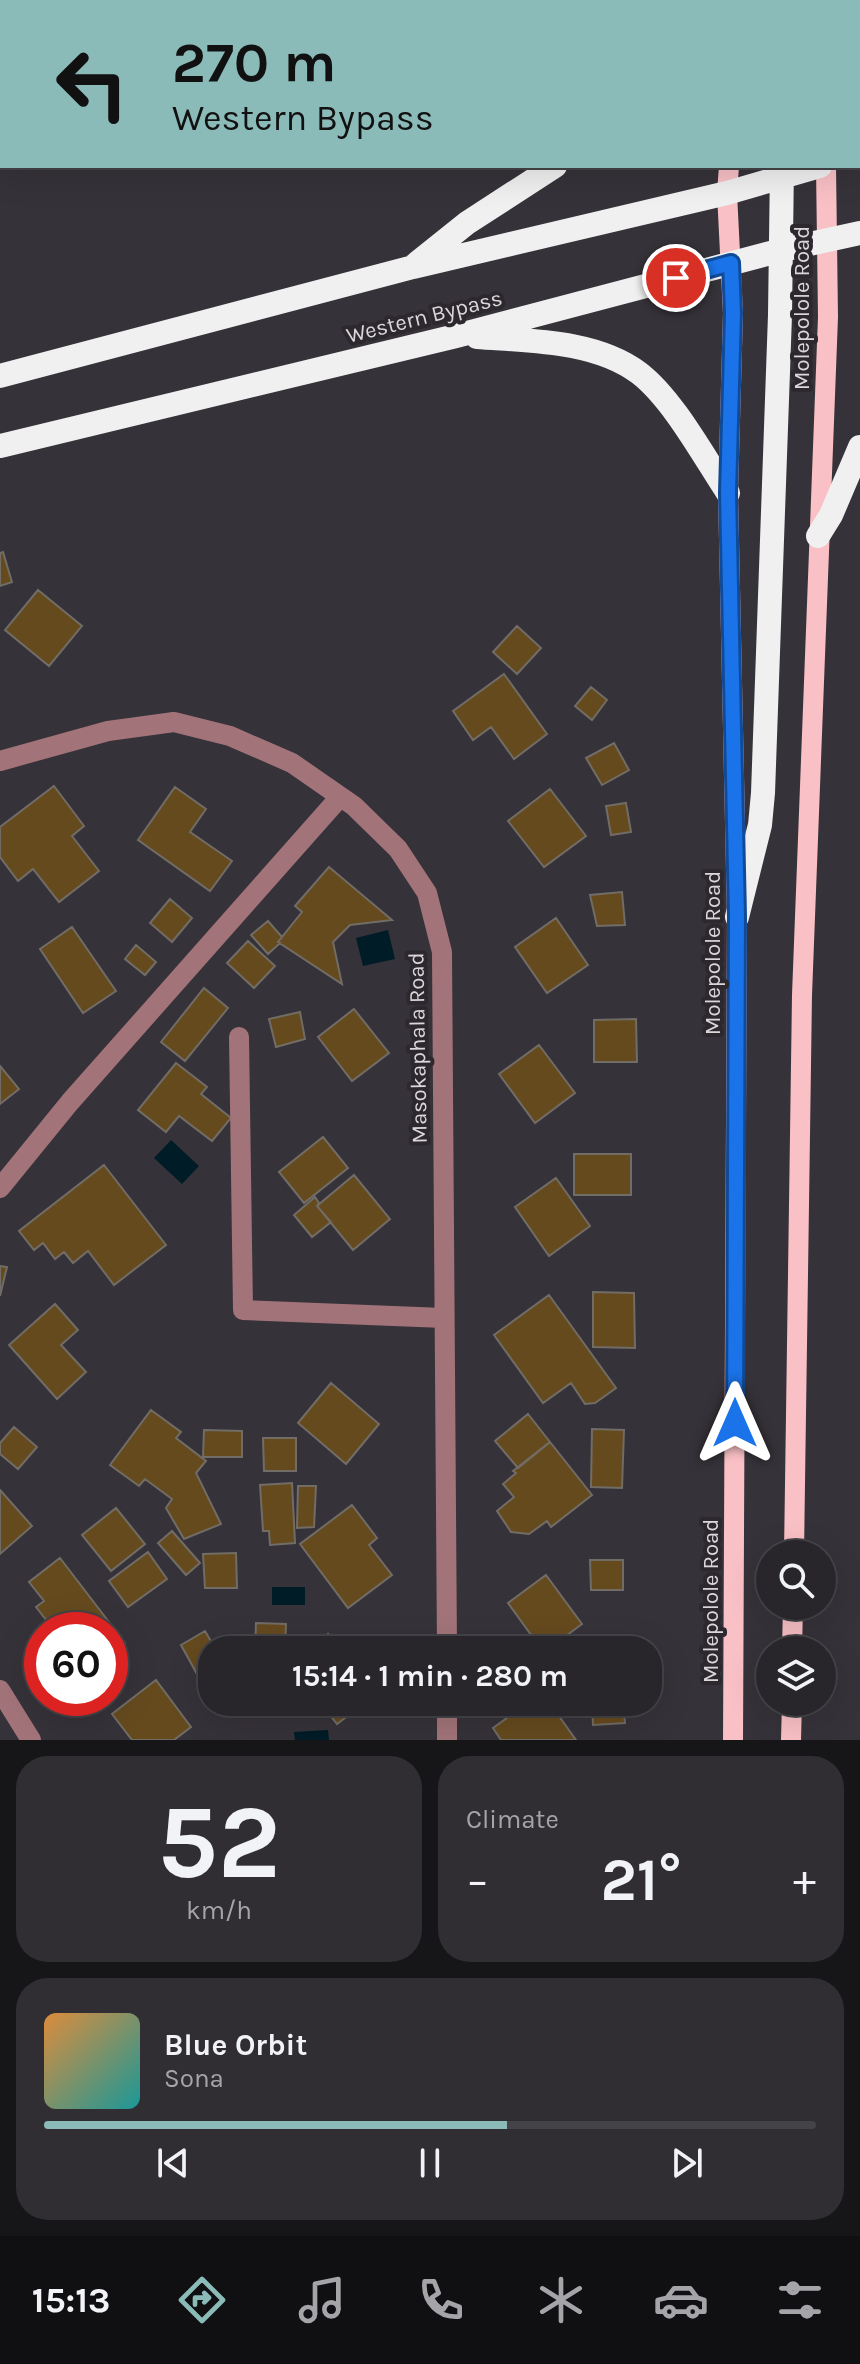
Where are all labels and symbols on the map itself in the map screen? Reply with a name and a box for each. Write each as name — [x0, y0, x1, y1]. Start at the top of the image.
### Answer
street label: Molepolole Road — [789, 226, 815, 390]
pin — [642, 244, 710, 312]
street label: Western Bypass — [344, 285, 505, 349]
street label: Molepolole Road — [700, 871, 726, 1035]
street label: Masokaphala Road — [403, 952, 433, 1144]
position arrow — [693, 1381, 777, 1465]
street label: Molepolole Road — [698, 1519, 724, 1683]
speed limit sign: 60 — [24, 1612, 128, 1716]

